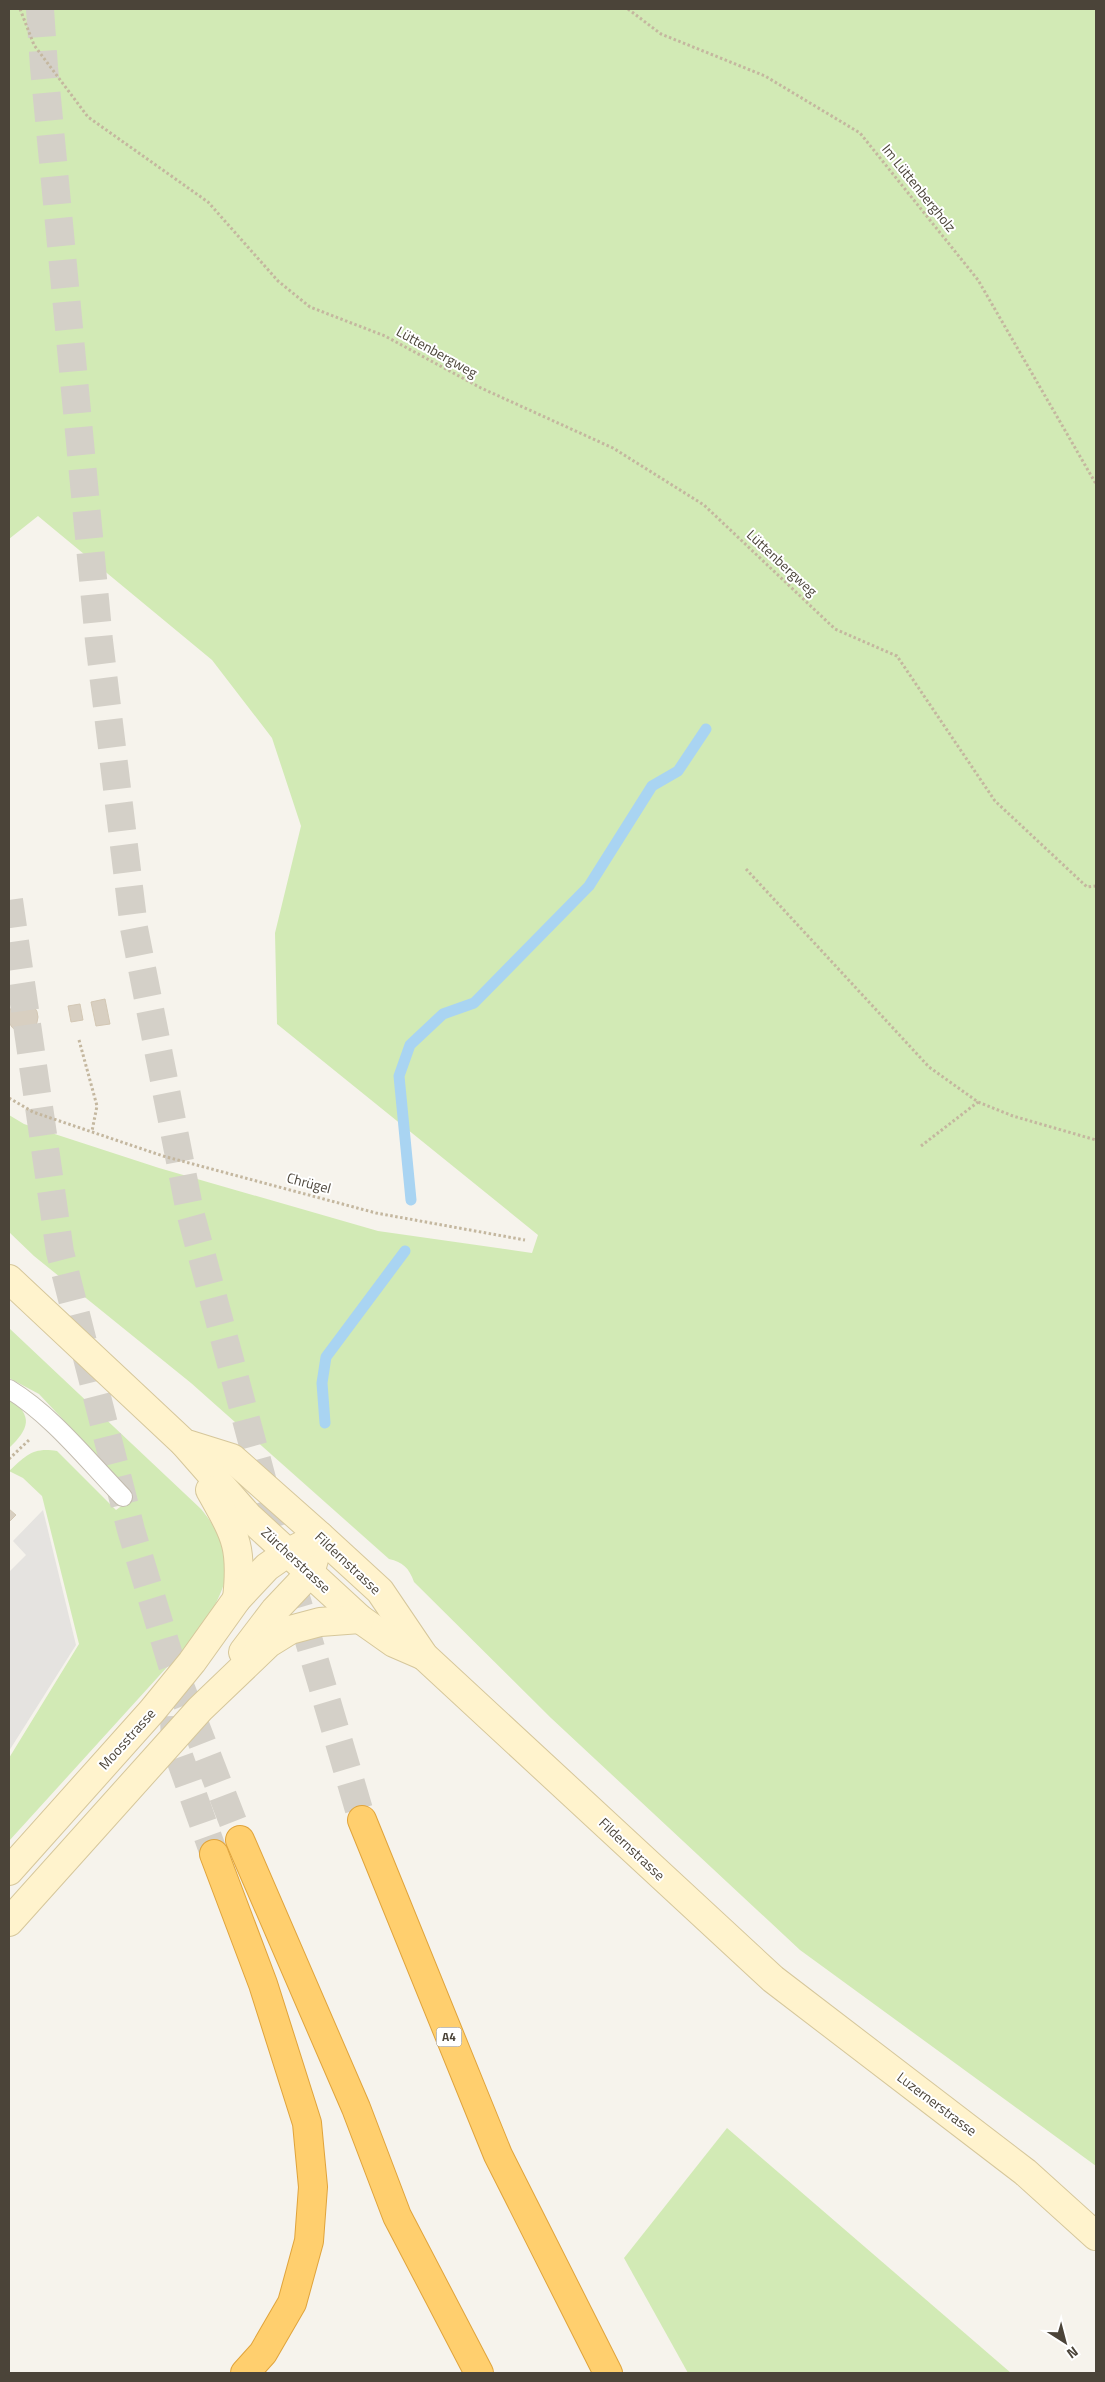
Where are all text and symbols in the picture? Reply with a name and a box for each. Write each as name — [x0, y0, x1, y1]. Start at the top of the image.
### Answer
street label: Im Lüttenbergholz — [877, 139, 961, 236]
street label: Lüttenbergweg — [393, 321, 482, 382]
street label: Lüttenbergweg — [742, 524, 822, 601]
street label: Chrügel — [285, 1167, 334, 1198]
street label: Zürcherstrasse — [257, 1522, 336, 1597]
street label: Fildernstrasse — [311, 1526, 386, 1599]
street label: Moosstrasse — [93, 1703, 160, 1774]
street label: Fildernstrasse — [595, 1812, 670, 1885]
road number: A4 — [436, 2028, 462, 2046]
street label: Luzernerstrasse — [893, 2067, 982, 2141]
north arrow — [1040, 2317, 1090, 2367]
text: N — [1063, 2342, 1083, 2364]

